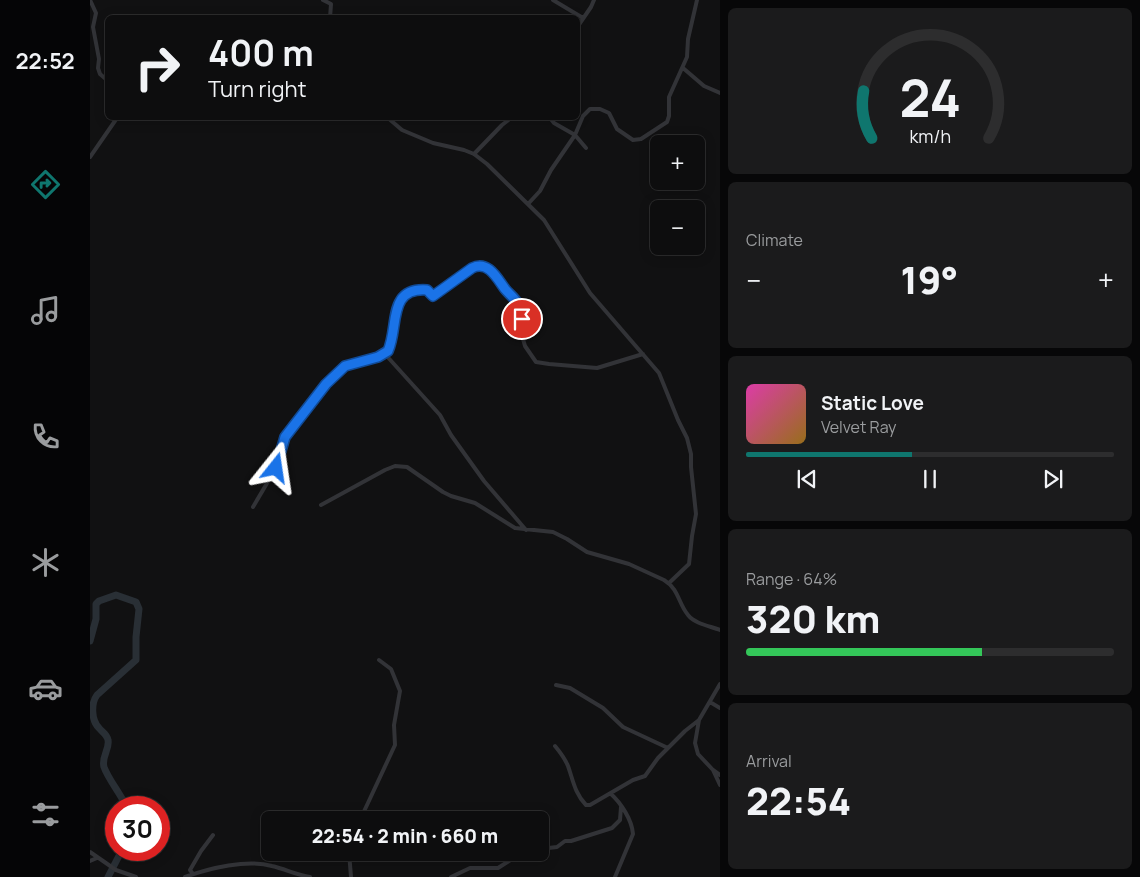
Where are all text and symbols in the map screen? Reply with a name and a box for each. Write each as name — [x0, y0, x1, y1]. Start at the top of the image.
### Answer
text: 400 m — [208, 29, 314, 77]
icon: right — [125, 35, 190, 100]
text: 22:52 — [15, 46, 75, 76]
text: 24 — [899, 62, 961, 133]
text: Turn right — [208, 74, 306, 104]
text: km/h — [909, 124, 951, 148]
map controls — [650, 135, 705, 255]
button: + — [650, 135, 705, 190]
icon: directions — [28, 167, 63, 202]
button: − — [650, 200, 705, 255]
text: Climate — [746, 229, 803, 251]
text: 19° — [900, 253, 958, 305]
text: − — [746, 261, 761, 299]
text: + — [1098, 261, 1114, 299]
icon: music — [28, 293, 63, 328]
pin — [501, 298, 543, 340]
icon: arrive — [508, 305, 536, 333]
text: Static Love — [821, 390, 924, 416]
text: Velvet Ray — [821, 416, 897, 438]
icon: phone — [28, 419, 63, 454]
position arrow — [249, 441, 301, 493]
icon: previous — [793, 465, 821, 493]
icon: pause — [916, 465, 944, 493]
icon: next — [1039, 465, 1067, 493]
icon: climate — [28, 545, 63, 580]
text: Range · 64% — [746, 568, 837, 590]
text: 320 km — [746, 592, 880, 644]
icon: car — [28, 671, 63, 706]
text: Arrival — [746, 750, 792, 772]
text: 22:54 — [746, 774, 851, 826]
speed limit sign: 30 — [105, 796, 170, 861]
icon: filters — [28, 797, 63, 832]
text: 22:54 · 2 min · 660 m — [312, 823, 498, 849]

